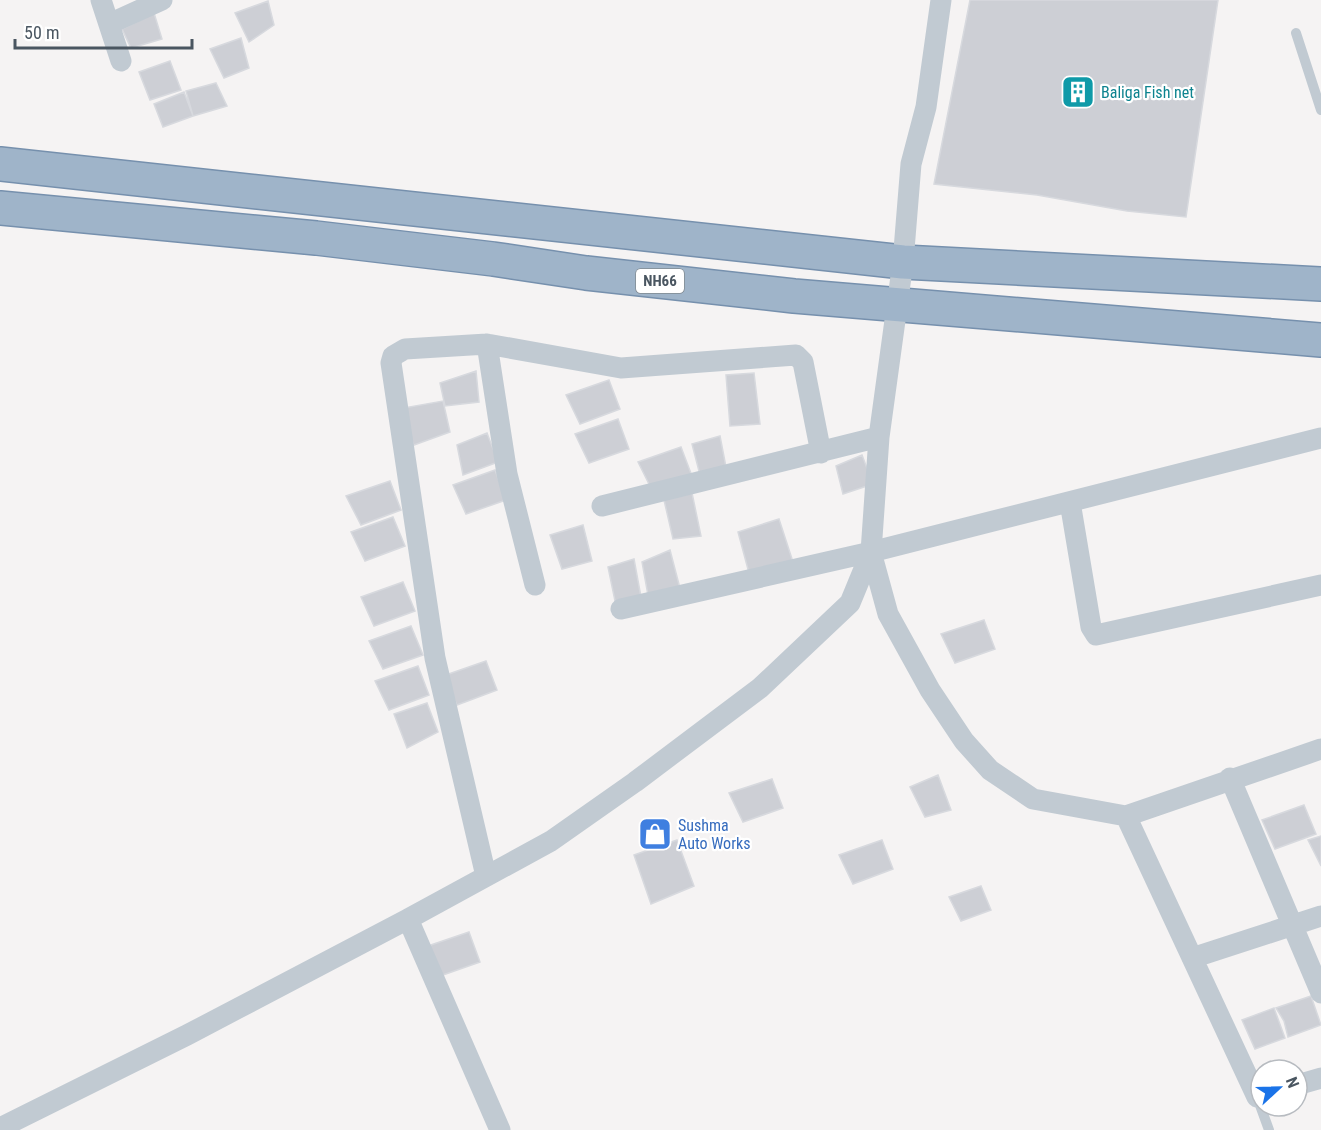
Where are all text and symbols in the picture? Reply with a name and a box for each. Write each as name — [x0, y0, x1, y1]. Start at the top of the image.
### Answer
scale bar — [15, 12, 192, 50]
text: 50 m — [24, 22, 59, 43]
building icon: Baliga Fish net — [1060, 74, 1096, 110]
place label: Baliga Fish net — [1101, 83, 1194, 102]
road number: NH66 — [636, 269, 684, 293]
shop icon: Sushma Auto Works — [637, 816, 673, 852]
place label: Sushma Auto Works — [678, 816, 751, 853]
north arrow — [1249, 1058, 1309, 1118]
text: N — [1282, 1074, 1303, 1091]

